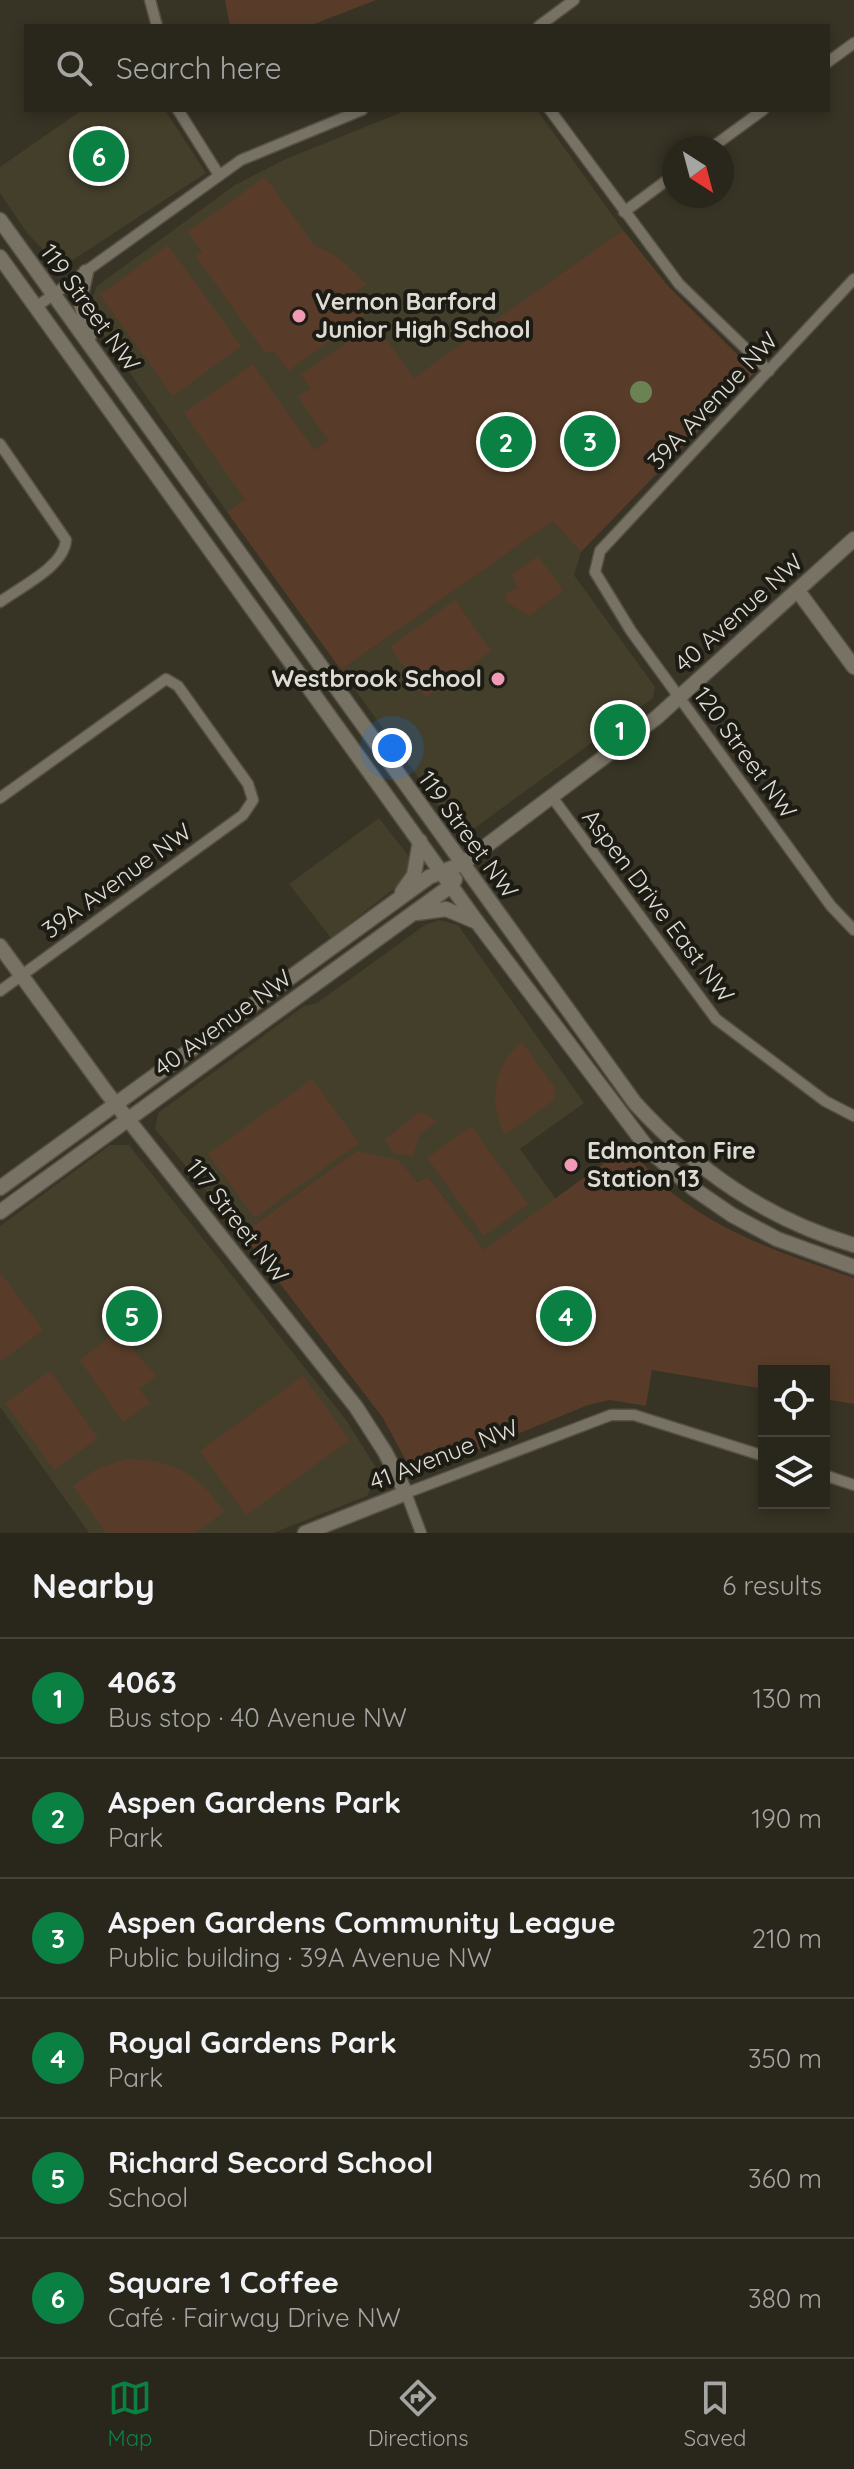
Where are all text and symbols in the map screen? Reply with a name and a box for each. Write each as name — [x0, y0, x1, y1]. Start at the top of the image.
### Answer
search box — [24, 24, 830, 112]
icon: search — [52, 46, 96, 90]
text: Search here — [116, 49, 282, 87]
pin: 6 — [73, 126, 125, 186]
north arrow — [662, 136, 734, 208]
street label: 119 Street NW — [34, 238, 147, 377]
place label: Vernon Barford Junior High School — [315, 286, 531, 344]
marker: Vernon Barford Junior High School — [290, 307, 308, 325]
street label: 39A Avenue NW — [641, 325, 784, 475]
pin: 3 — [564, 411, 616, 471]
pin: 2 — [480, 412, 532, 472]
street label: 40 Avenue NW — [668, 547, 809, 678]
place label: Westbrook School — [272, 663, 482, 693]
marker: Westbrook School — [489, 670, 507, 688]
street label: 120 Street NW — [688, 681, 804, 824]
pin: 1 — [594, 700, 646, 760]
your location — [372, 728, 412, 768]
street label: 119 Street NW — [412, 765, 525, 904]
street label: Aspen Drive East NW — [576, 803, 741, 1008]
street label: 39A Avenue NW — [36, 816, 197, 944]
street label: 40 Avenue NW — [148, 962, 297, 1082]
place label: Edmonton Fire Station 13 — [587, 1135, 756, 1193]
street label: 117 Street NW — [180, 1152, 296, 1288]
marker: Edmonton Fire Station 13 — [562, 1156, 580, 1174]
pin: 5 — [106, 1286, 158, 1346]
pin: 4 — [540, 1286, 592, 1346]
map controls — [758, 1365, 830, 1509]
button: locate — [758, 1365, 830, 1437]
street label: 41 Avenue NW — [365, 1412, 522, 1496]
button: layers — [758, 1437, 830, 1509]
text: Nearby — [32, 1564, 155, 1607]
text: 6 results — [722, 1569, 822, 1602]
text: 4063 — [108, 1663, 177, 1701]
text: 1 — [53, 1682, 63, 1715]
text: 130 m — [752, 1682, 822, 1715]
text: Bus stop · 40 Avenue NW — [108, 1701, 407, 1734]
text: Aspen Gardens Park — [108, 1783, 401, 1821]
text: 2 — [51, 1802, 65, 1835]
text: 190 m — [752, 1802, 822, 1835]
text: Park — [108, 1821, 163, 1854]
text: Aspen Gardens Community League — [108, 1903, 616, 1941]
text: 3 — [51, 1922, 65, 1955]
text: 210 m — [752, 1922, 822, 1955]
text: Public building · 39A Avenue NW — [108, 1941, 492, 1974]
text: Royal Gardens Park — [108, 2023, 397, 2061]
text: 4 — [50, 2042, 66, 2075]
text: 350 m — [748, 2042, 822, 2075]
text: Park — [108, 2061, 163, 2094]
text: Richard Secord School — [108, 2143, 433, 2181]
text: 5 — [51, 2162, 65, 2195]
text: 360 m — [748, 2162, 822, 2195]
text: School — [108, 2181, 188, 2214]
text: Square 1 Coffee — [108, 2263, 339, 2301]
text: 6 — [51, 2282, 65, 2315]
text: 380 m — [748, 2282, 822, 2315]
text: Café · Fairway Drive NW — [108, 2301, 401, 2334]
tab: Map — [108, 2376, 152, 2452]
tab: Directions — [368, 2376, 468, 2452]
tab: Saved — [684, 2376, 746, 2452]

